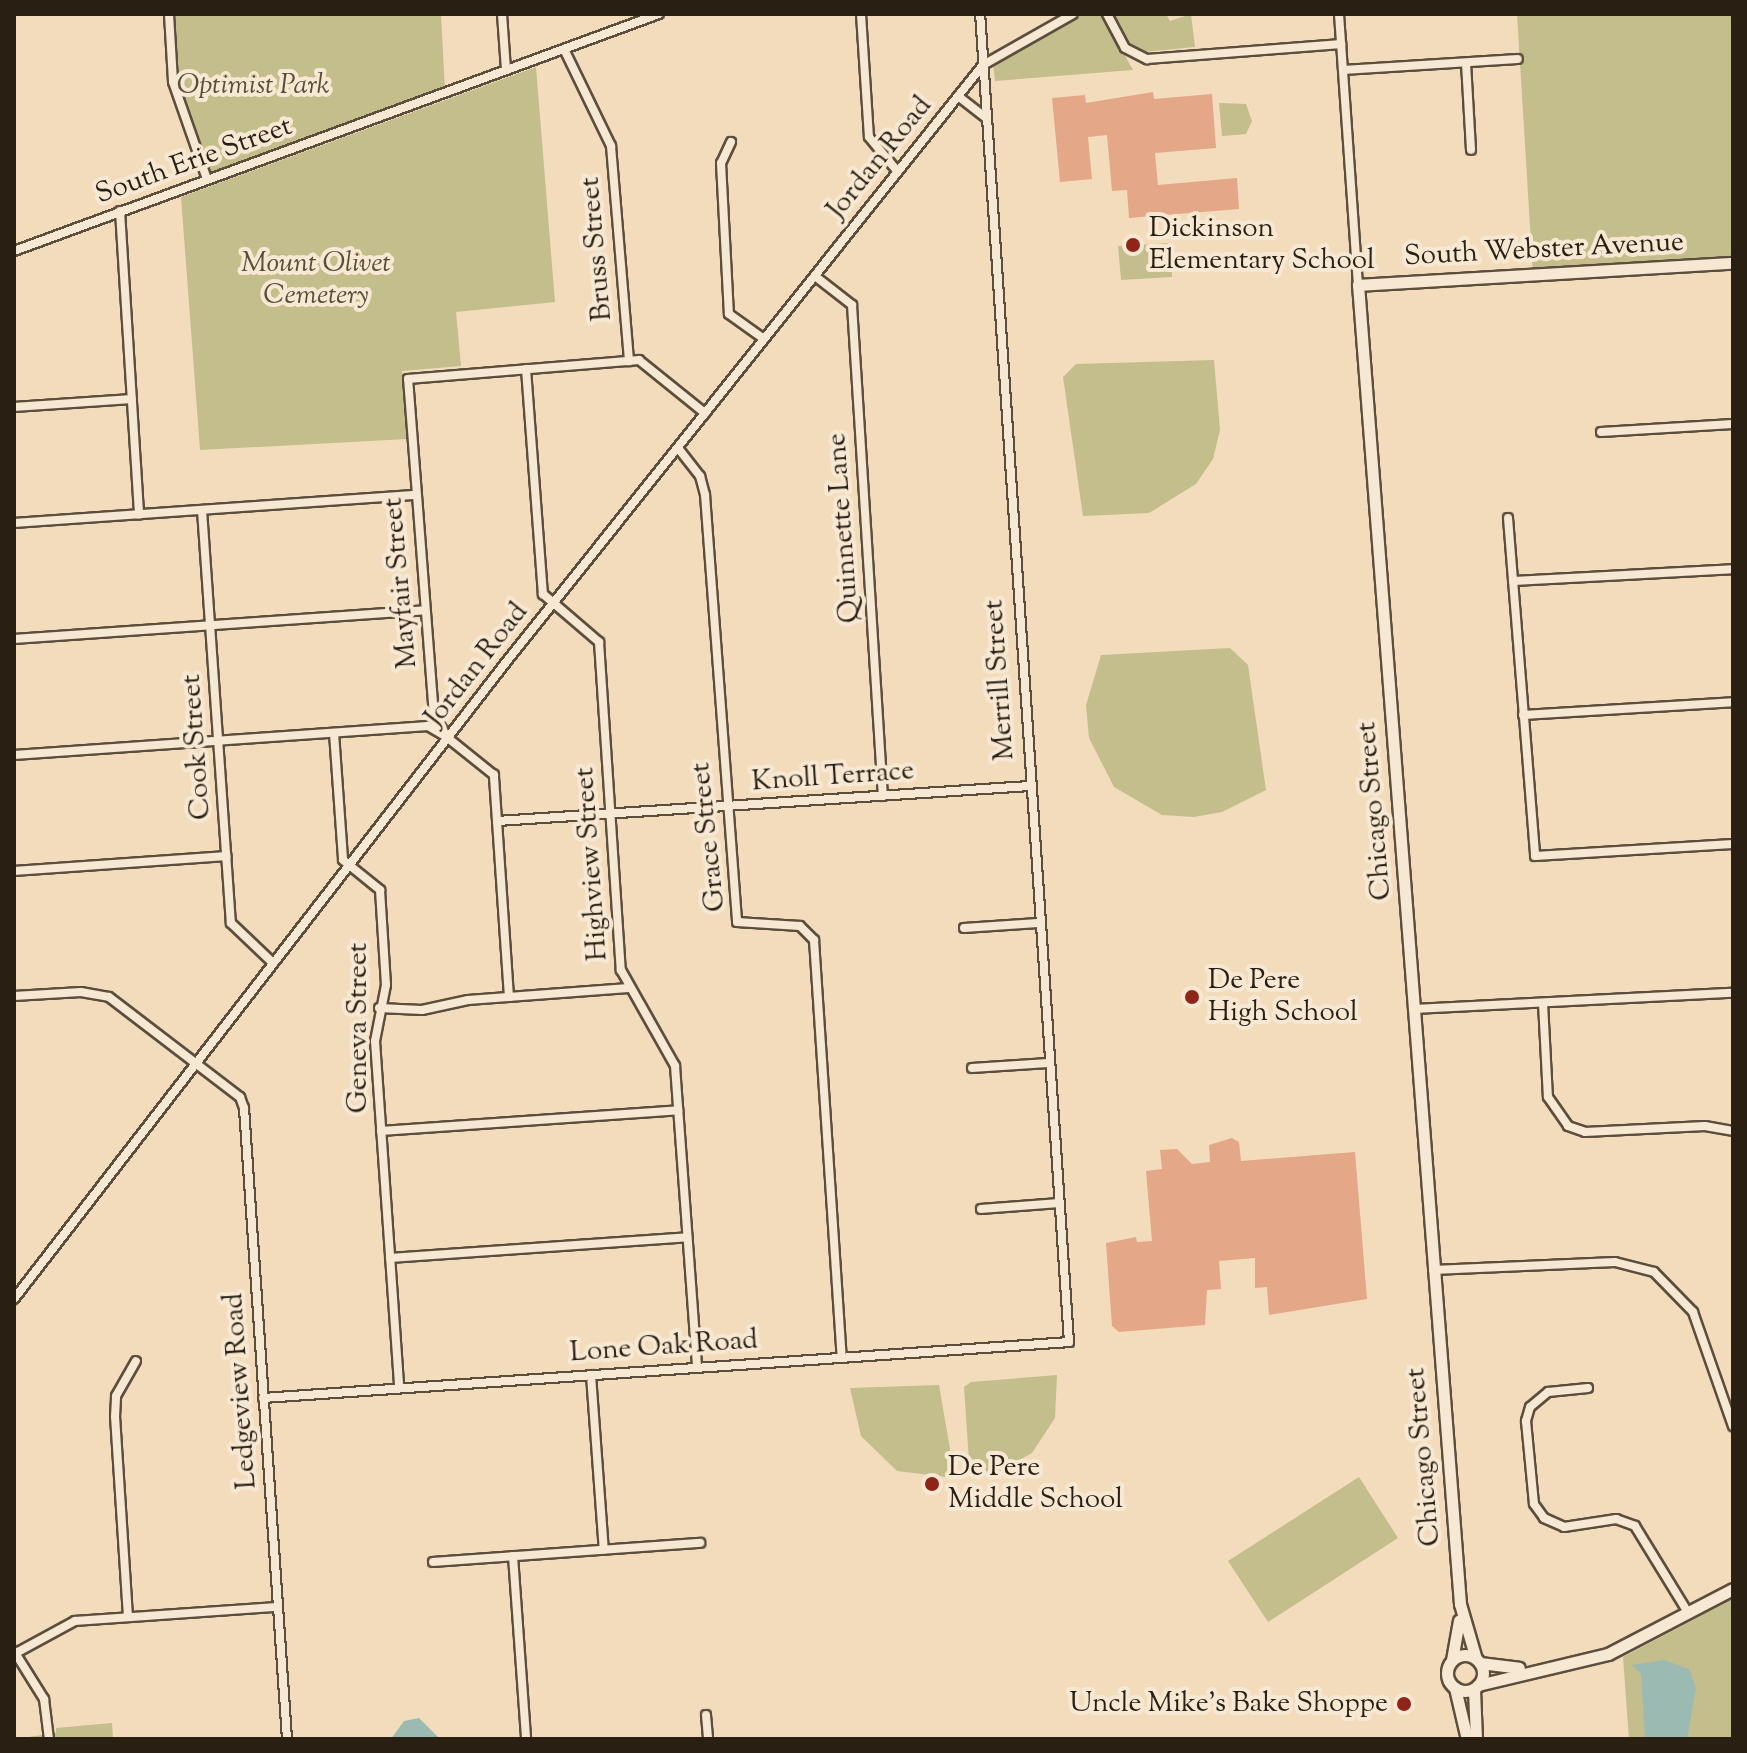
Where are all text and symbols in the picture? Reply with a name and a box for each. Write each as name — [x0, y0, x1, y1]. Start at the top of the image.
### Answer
park label: Optimist Park — [177, 69, 329, 103]
street label: Jordan Road — [820, 90, 940, 226]
street label: South Erie Street — [91, 110, 297, 212]
street label: Bruss Street — [574, 176, 620, 322]
place label: Dickinson Elementary School — [1149, 212, 1375, 278]
street label: South Webster Avenue — [1403, 226, 1685, 274]
marker: Dickinson Elementary School — [1124, 236, 1142, 254]
park label: Mount Olivet Cemetery — [241, 247, 391, 313]
street label: Quinnette Lane — [821, 432, 867, 624]
street label: Mayfair Street — [377, 496, 425, 670]
street label: Jordan Road — [418, 596, 536, 734]
street label: Merrill Street — [978, 598, 1022, 762]
street label: Cook Street — [175, 673, 219, 821]
street label: Chicago Street — [1350, 720, 1400, 902]
street label: Knoll Terrace — [751, 755, 915, 799]
street label: Grace Street — [684, 761, 734, 913]
street label: Highview Street — [568, 766, 616, 962]
street label: Geneva Street — [342, 943, 376, 1113]
place label: De Pere High School — [1208, 964, 1358, 1030]
marker: De Pere High School — [1183, 988, 1201, 1006]
street label: Ledgeview Road — [217, 1292, 265, 1490]
street label: Lone Oak Road — [569, 1324, 759, 1370]
street label: Chicago Street — [1399, 1366, 1449, 1548]
place label: De Pere Middle School — [948, 1451, 1123, 1517]
marker: De Pere Middle School — [923, 1475, 941, 1493]
place label: Uncle Mike's Bake Shoppe — [1069, 1687, 1388, 1721]
marker: Uncle Mike's Bake Shoppe — [1395, 1695, 1413, 1713]

